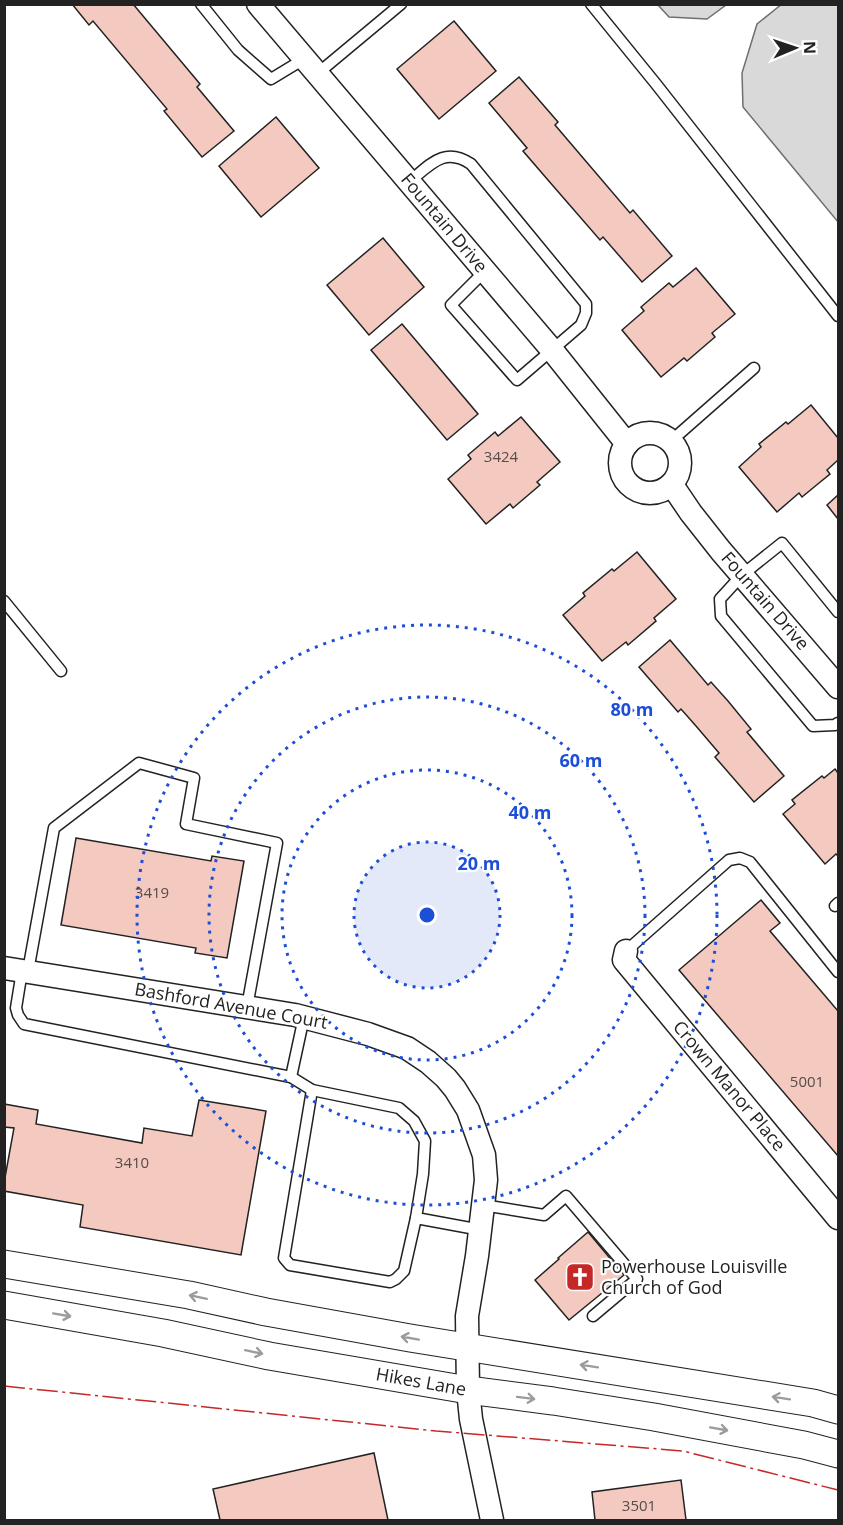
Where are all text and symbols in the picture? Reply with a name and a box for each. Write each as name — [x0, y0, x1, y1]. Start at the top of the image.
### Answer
north arrow — [765, 18, 825, 78]
text: N — [799, 41, 821, 54]
street label: Fountain Drive — [396, 168, 493, 277]
house number: 3424 — [484, 446, 519, 466]
street label: Fountain Drive — [716, 546, 815, 655]
text: 80 m — [611, 697, 653, 721]
text: 60 m — [560, 748, 602, 772]
text: 40 m — [509, 800, 551, 824]
text: 20 m — [458, 851, 500, 875]
house number: 3419 — [135, 882, 169, 902]
centre of rings — [417, 905, 437, 925]
street label: Bashford Avenue Court — [133, 976, 330, 1034]
street label: Crown Manor Place — [668, 1015, 791, 1156]
house number: 5001 — [790, 1071, 824, 1091]
house number: 3410 — [115, 1152, 149, 1172]
place label: Powerhouse Louisville Church of God — [601, 1254, 787, 1299]
church icon: Powerhouse Louisville Church of God — [564, 1261, 596, 1293]
one-way arrow — [189, 1291, 208, 1303]
one-way arrow — [52, 1310, 71, 1321]
one-way arrow — [401, 1332, 421, 1343]
one-way arrow — [243, 1347, 263, 1358]
one-way arrow — [580, 1360, 599, 1371]
street label: Hikes Lane — [374, 1361, 468, 1401]
one-way arrow — [516, 1392, 536, 1403]
one-way arrow — [772, 1392, 792, 1403]
one-way arrow — [709, 1424, 728, 1435]
house number: 3501 — [622, 1495, 656, 1515]

